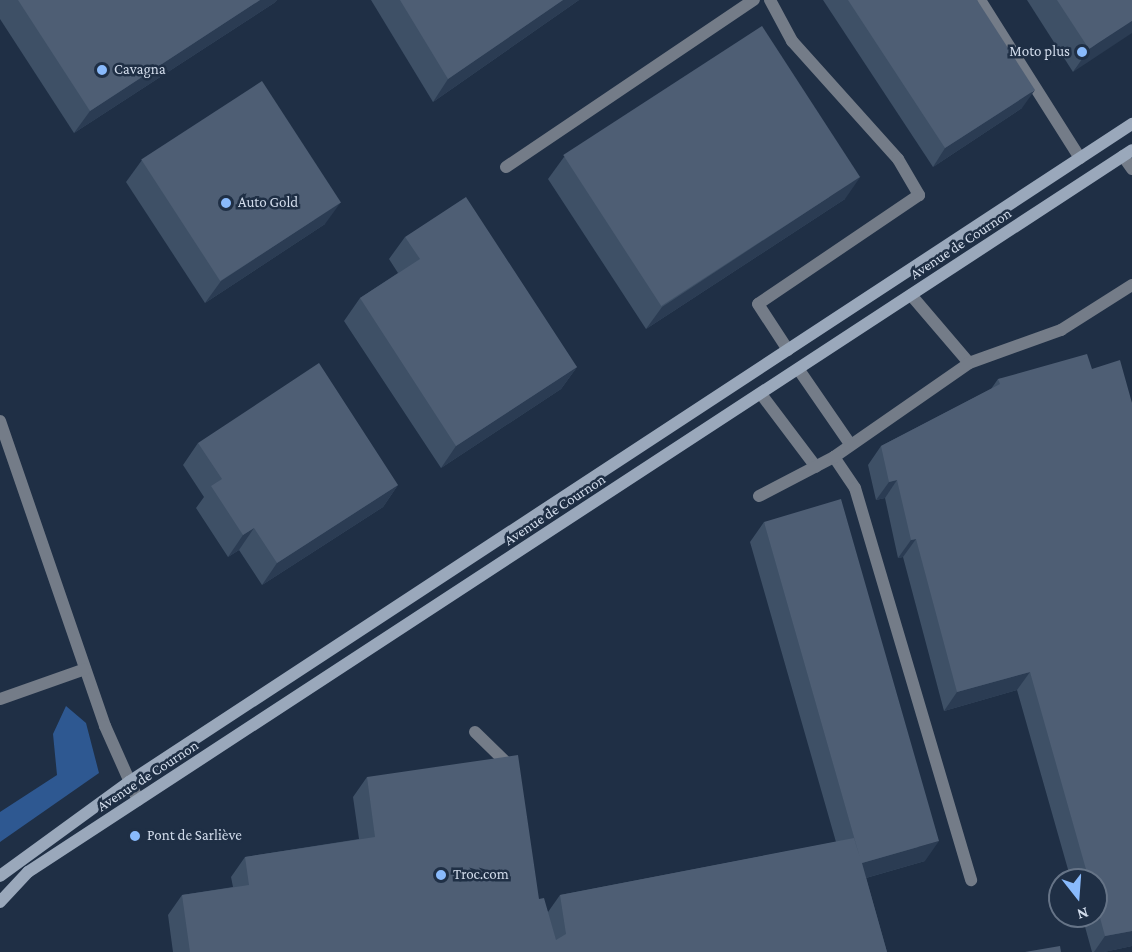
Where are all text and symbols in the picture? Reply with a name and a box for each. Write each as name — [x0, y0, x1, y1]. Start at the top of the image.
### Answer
place label: Moto plus — [1009, 43, 1070, 61]
marker: Moto plus — [1075, 45, 1089, 59]
place label: Cavagna — [114, 61, 166, 79]
marker: Cavagna — [95, 63, 109, 77]
place label: Auto Gold — [238, 194, 298, 212]
marker: Auto Gold — [219, 196, 233, 210]
street label: Avenue de Cournon — [907, 204, 1015, 284]
street label: Avenue de Cournon — [501, 470, 609, 550]
street label: Avenue de Cournon — [94, 736, 202, 816]
place label: Pont de Sarliève — [147, 827, 242, 845]
marker: Pont de Sarliève — [128, 829, 142, 843]
place label: Troc.com — [453, 866, 509, 884]
marker: Troc.com — [434, 868, 448, 882]
north arrow — [1048, 868, 1108, 928]
text: N — [1075, 904, 1091, 924]

